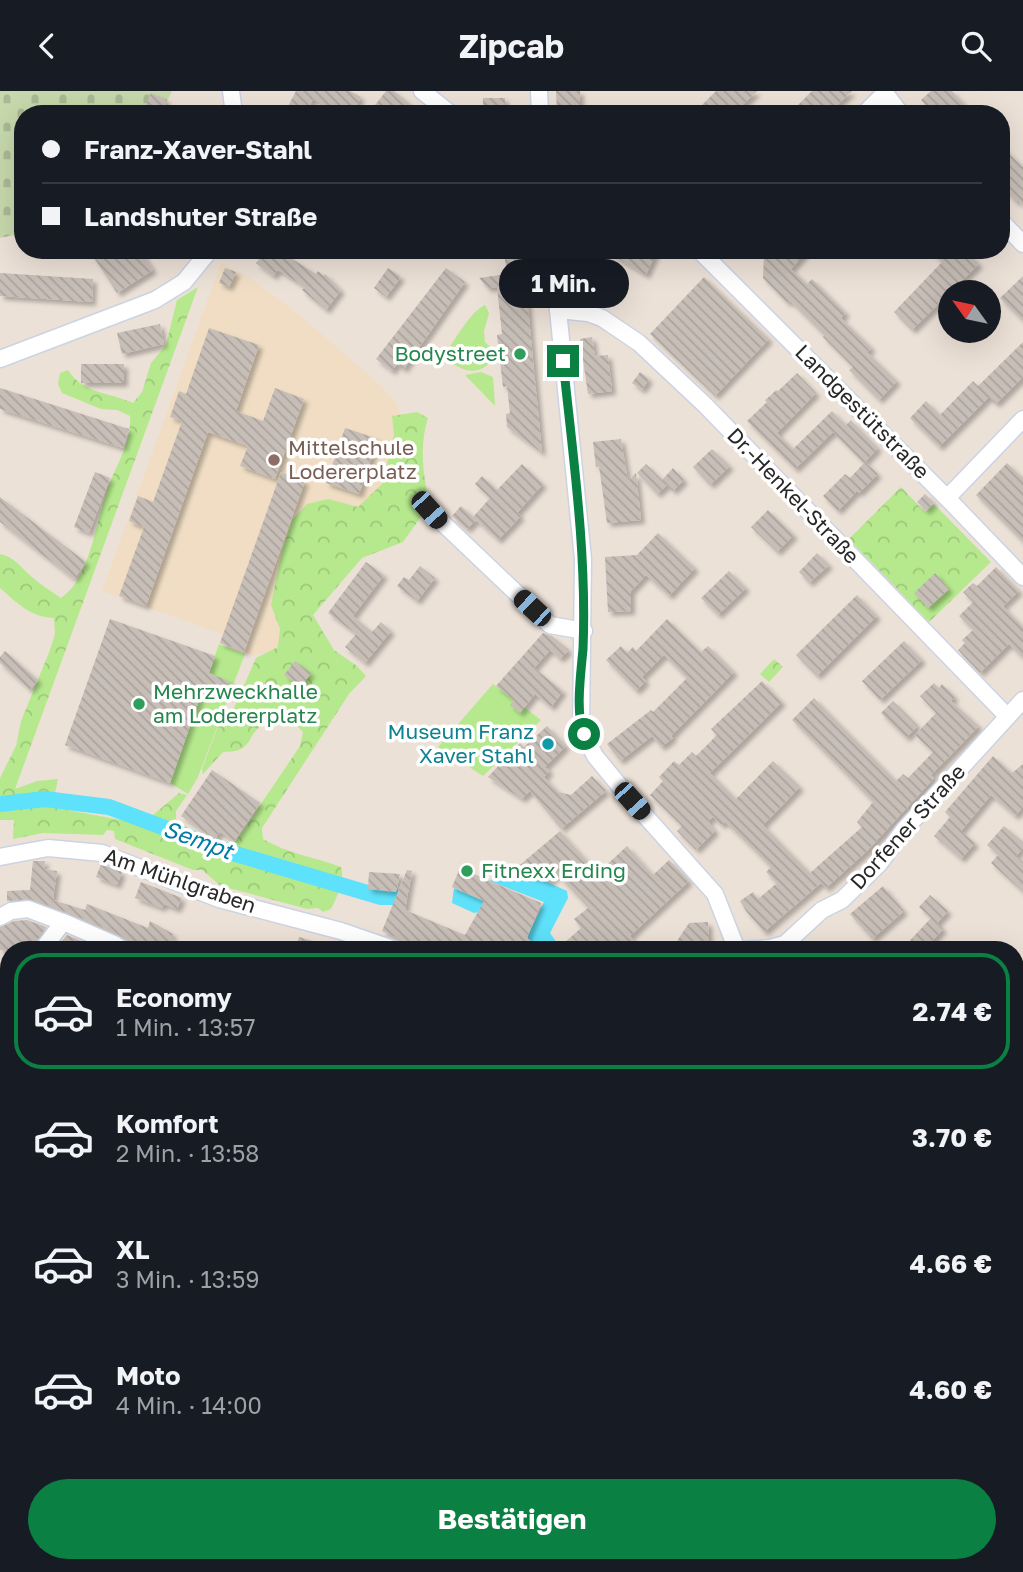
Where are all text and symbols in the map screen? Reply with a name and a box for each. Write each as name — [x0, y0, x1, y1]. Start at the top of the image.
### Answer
icon: back — [28, 27, 66, 65]
text: Zipcab — [459, 27, 564, 65]
icon: search — [957, 27, 995, 65]
text: Franz-Xaver-Stahl — [84, 134, 312, 165]
text: Landshuter Straße — [84, 201, 317, 232]
callout: 1 Min. — [498, 259, 628, 309]
text: 1 Min. — [531, 269, 597, 297]
north arrow — [938, 280, 1001, 343]
map controls — [938, 280, 1001, 343]
street label: Landgestütstraße — [790, 339, 935, 484]
place label: Bodystreet — [394, 340, 506, 366]
route end — [547, 345, 579, 377]
marker: Bodystreet — [512, 346, 528, 362]
street label: Dr.-Henkel-Straße — [722, 422, 865, 569]
place label: Mittelschule Lodererplatz — [288, 434, 417, 484]
marker: Mittelschule Lodererplatz — [266, 452, 282, 468]
car — [408, 487, 451, 533]
car — [510, 586, 555, 630]
place label: Mehrzweckhalle am Lodererplatz — [153, 678, 318, 728]
marker: Mehrzweckhalle am Lodererplatz — [131, 696, 147, 712]
place label: Museum Franz Xaver Stahl — [387, 718, 534, 768]
route start — [568, 718, 600, 750]
marker: Museum Franz Xaver Stahl — [540, 736, 556, 752]
street label: Dorfener Straße — [844, 758, 970, 894]
car — [611, 778, 654, 824]
water label: Sempt — [160, 814, 239, 865]
street label: Am Mühlgraben — [101, 842, 260, 918]
place label: Fitnexx Erding — [481, 857, 626, 883]
marker: Fitnexx Erding — [459, 863, 475, 879]
icon: car — [32, 980, 95, 1043]
text: Economy — [116, 982, 232, 1013]
text: 2.74 € — [913, 996, 992, 1027]
text: 1 Min. · 13:57 — [116, 1013, 255, 1041]
icon: car — [32, 1106, 95, 1169]
text: Komfort — [116, 1108, 219, 1139]
text: 3.70 € — [912, 1122, 992, 1153]
text: 2 Min. · 13:58 — [116, 1139, 259, 1167]
icon: car — [32, 1232, 95, 1295]
text: XL — [116, 1234, 150, 1265]
text: 4.66 € — [910, 1248, 992, 1279]
text: 3 Min. · 13:59 — [116, 1265, 259, 1293]
icon: car — [32, 1358, 95, 1421]
text: Moto — [116, 1360, 181, 1391]
text: 4.60 € — [909, 1374, 992, 1405]
text: 4 Min. · 14:00 — [116, 1391, 262, 1419]
button: Bestätigen — [28, 1479, 996, 1559]

